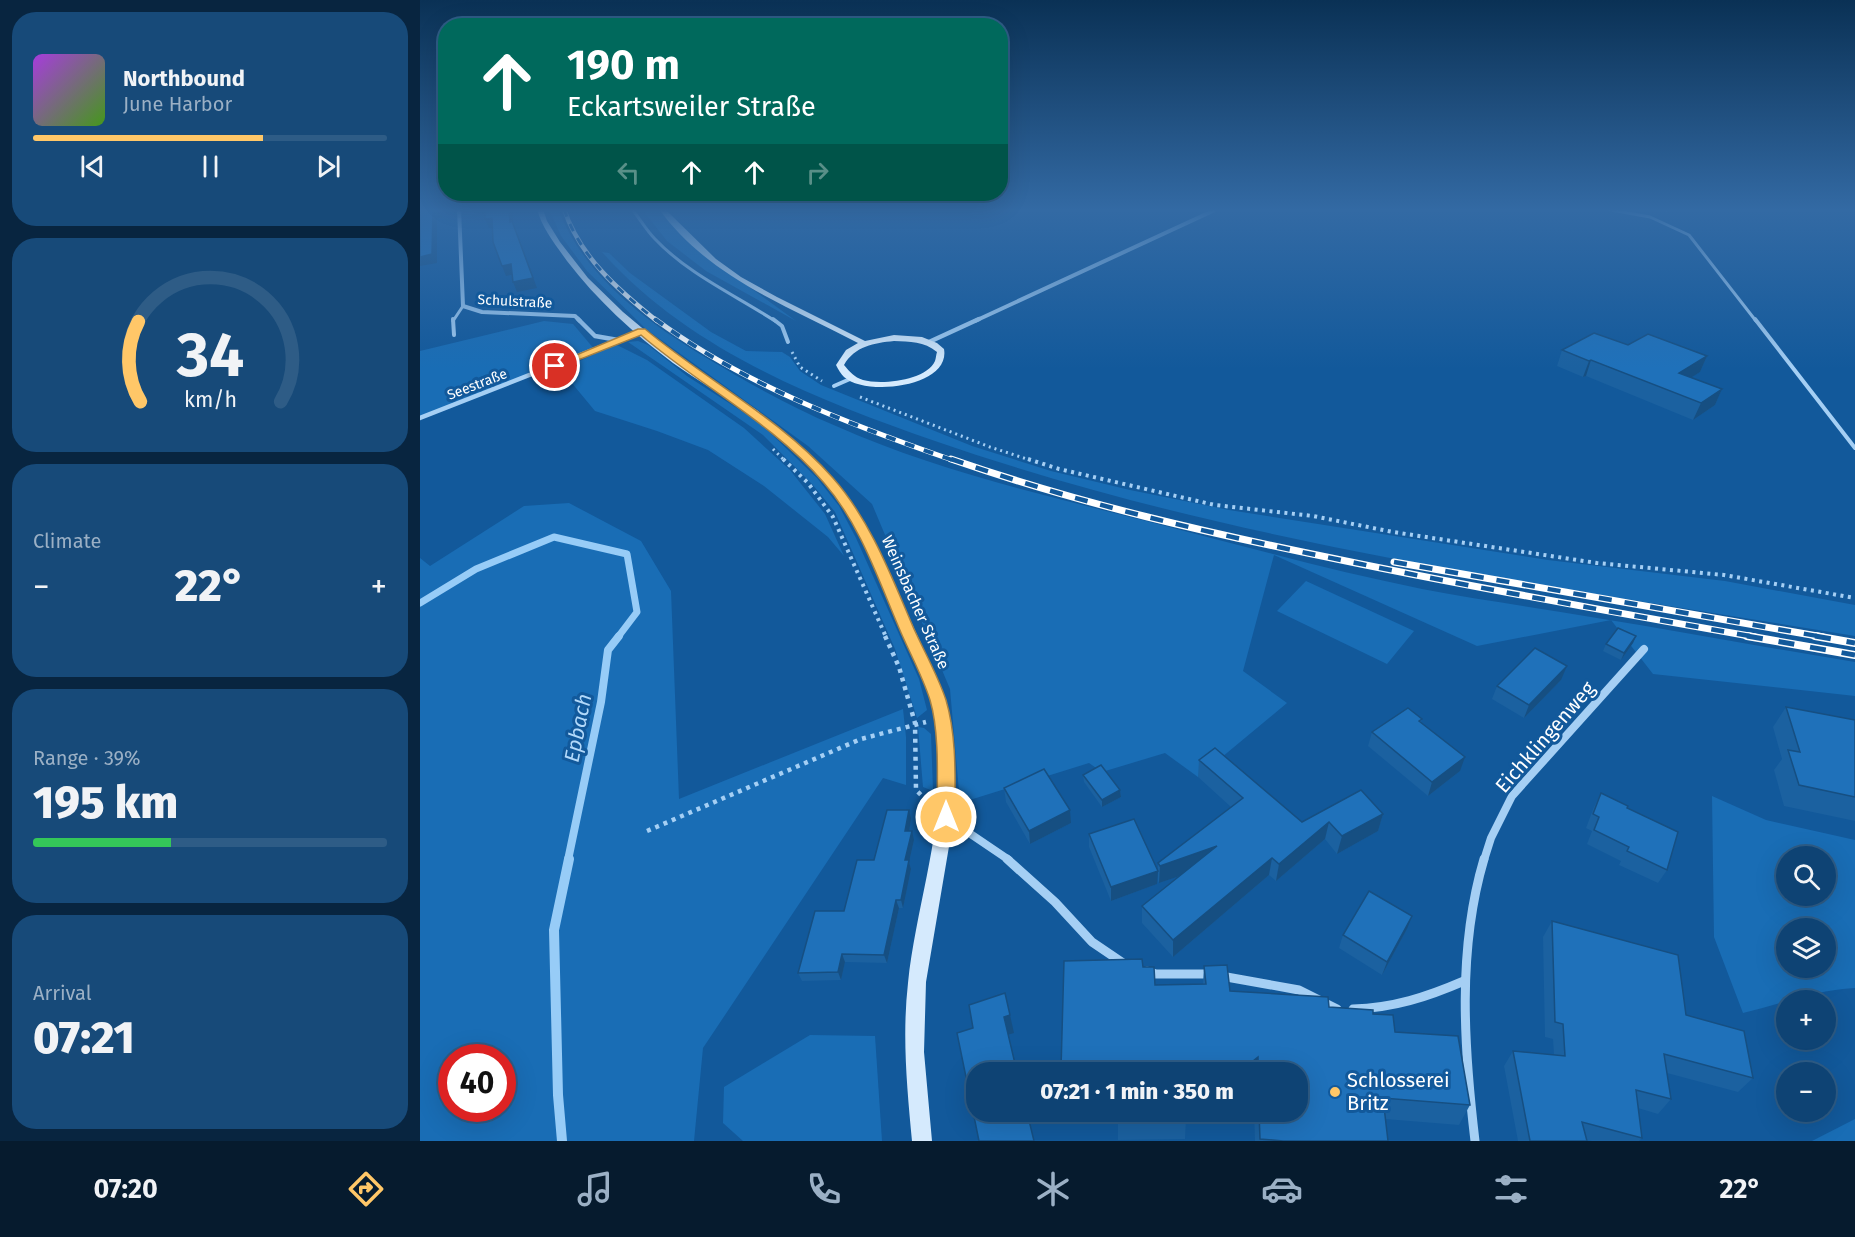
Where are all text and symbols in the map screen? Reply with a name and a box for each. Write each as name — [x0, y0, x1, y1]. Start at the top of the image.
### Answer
text: 190 m — [567, 40, 680, 90]
icon: ahead — [468, 42, 546, 120]
text: Northbound — [123, 65, 245, 92]
text: Eckartsweiler Straße — [567, 91, 816, 123]
text: June Harbor — [123, 92, 232, 116]
icon: previous — [76, 150, 109, 183]
icon: pause — [194, 150, 227, 183]
icon: next — [312, 150, 345, 183]
icon: left — [612, 156, 645, 189]
icon: ahead — [675, 156, 708, 189]
icon: ahead — [738, 156, 771, 189]
icon: right — [801, 156, 834, 189]
street label: Schulstraße — [477, 291, 553, 312]
text: 34 — [175, 318, 244, 393]
pin — [529, 340, 580, 391]
icon: arrive — [538, 349, 571, 382]
street label: Seestraße — [445, 365, 510, 404]
text: km/h — [183, 387, 237, 413]
text: Climate — [33, 529, 101, 553]
street label: Weinsbacher Straße — [878, 532, 954, 672]
text: 22° — [175, 559, 245, 613]
text: − — [33, 567, 50, 607]
text: + — [371, 567, 387, 607]
street label: Eichklingenweg — [1490, 676, 1600, 797]
water label: Epbach — [559, 692, 597, 764]
text: Range · 39% — [33, 746, 141, 770]
text: 195 km — [33, 776, 178, 830]
position arrow — [914, 785, 978, 849]
map controls — [1776, 846, 1836, 1122]
button: search — [1776, 846, 1836, 906]
button: layers — [1776, 918, 1836, 978]
text: Arrival — [33, 981, 92, 1005]
button: + — [1776, 990, 1836, 1050]
text: 07:21 — [33, 1011, 135, 1065]
speed limit sign: 40 — [438, 1044, 516, 1122]
button: − — [1776, 1062, 1836, 1122]
place label: Schlosserei Britz — [1347, 1068, 1450, 1115]
text: 07:21 · 1 min · 350 m — [1040, 1078, 1234, 1105]
marker: Schlosserei Britz — [1328, 1085, 1342, 1099]
icon: directions — [345, 1168, 387, 1210]
icon: music — [574, 1168, 616, 1210]
icon: phone — [803, 1168, 845, 1210]
icon: climate — [1032, 1168, 1074, 1210]
icon: car — [1261, 1168, 1303, 1210]
icon: filters — [1490, 1168, 1532, 1210]
text: 07:20 — [94, 1173, 158, 1205]
text: 22° — [1719, 1173, 1761, 1205]

